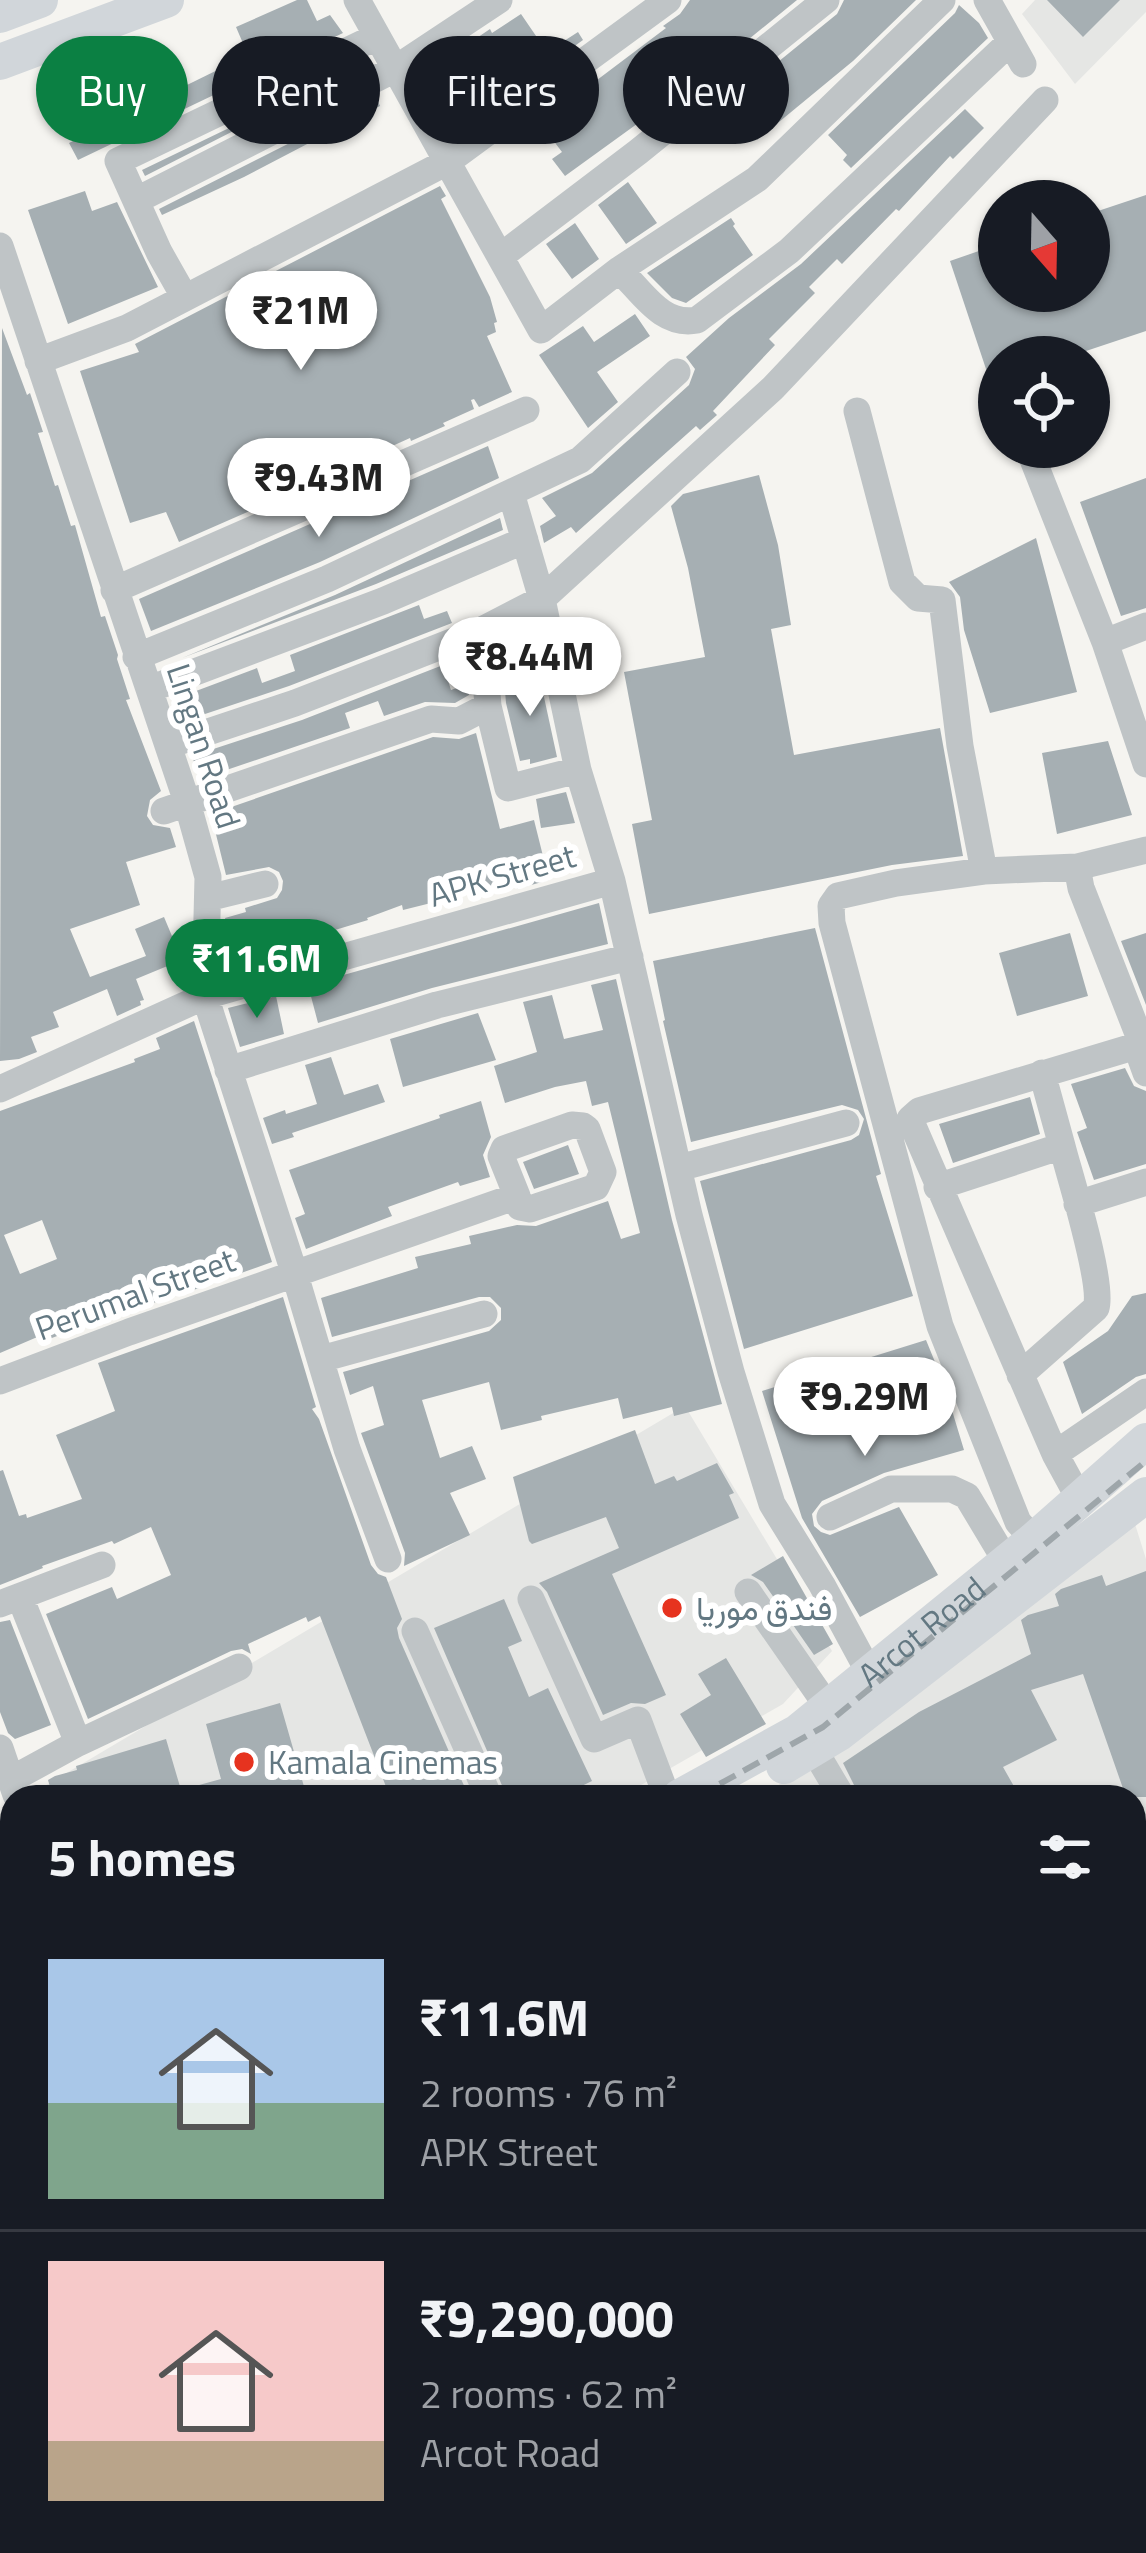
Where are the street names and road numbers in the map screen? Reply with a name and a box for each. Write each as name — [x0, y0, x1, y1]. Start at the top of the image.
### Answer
street label: Lingan Road — [154, 657, 254, 835]
street label: APK Street — [423, 830, 582, 920]
street label: Perumal Street — [28, 1235, 242, 1353]
street label: Arcot Road — [847, 1564, 997, 1699]

